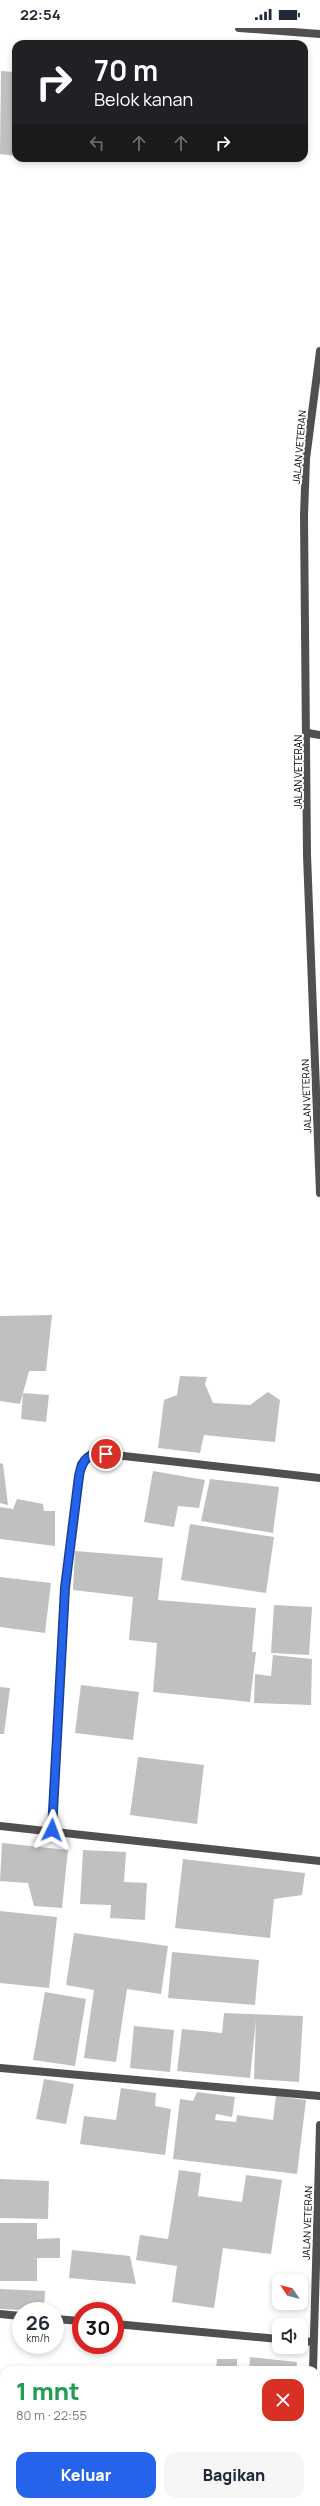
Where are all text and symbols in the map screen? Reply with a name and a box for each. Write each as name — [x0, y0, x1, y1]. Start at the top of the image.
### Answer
text: 22:54 — [20, 4, 61, 25]
text: 70 m — [94, 51, 158, 89]
icon: right — [28, 56, 80, 108]
text: Belok kanan — [94, 87, 193, 111]
icon: left — [86, 132, 108, 154]
icon: ahead — [128, 132, 150, 154]
icon: ahead — [170, 132, 192, 154]
icon: right — [212, 132, 234, 154]
street label: JALAN VETERAN — [289, 409, 309, 484]
street label: JALAN VETERAN — [291, 735, 305, 809]
street label: JALAN VETERAN — [298, 1059, 314, 1133]
pin — [89, 1437, 123, 1471]
icon: arrive — [95, 1443, 117, 1465]
position arrow — [31, 1809, 73, 1851]
street label: JALAN VETERAN — [299, 2186, 315, 2260]
north arrow — [272, 2274, 308, 2310]
map controls — [272, 2274, 308, 2354]
speed limit sign: 30 — [72, 2302, 124, 2354]
text: 26 — [26, 2309, 50, 2336]
button: sound — [272, 2318, 308, 2354]
text: km/h — [26, 2331, 50, 2345]
text: 1 mnt — [16, 2374, 80, 2407]
button: close — [262, 2379, 304, 2421]
text: 80 m · 22:55 — [16, 2406, 87, 2424]
button: Keluar — [16, 2452, 156, 2498]
button: Bagikan — [164, 2452, 304, 2498]

